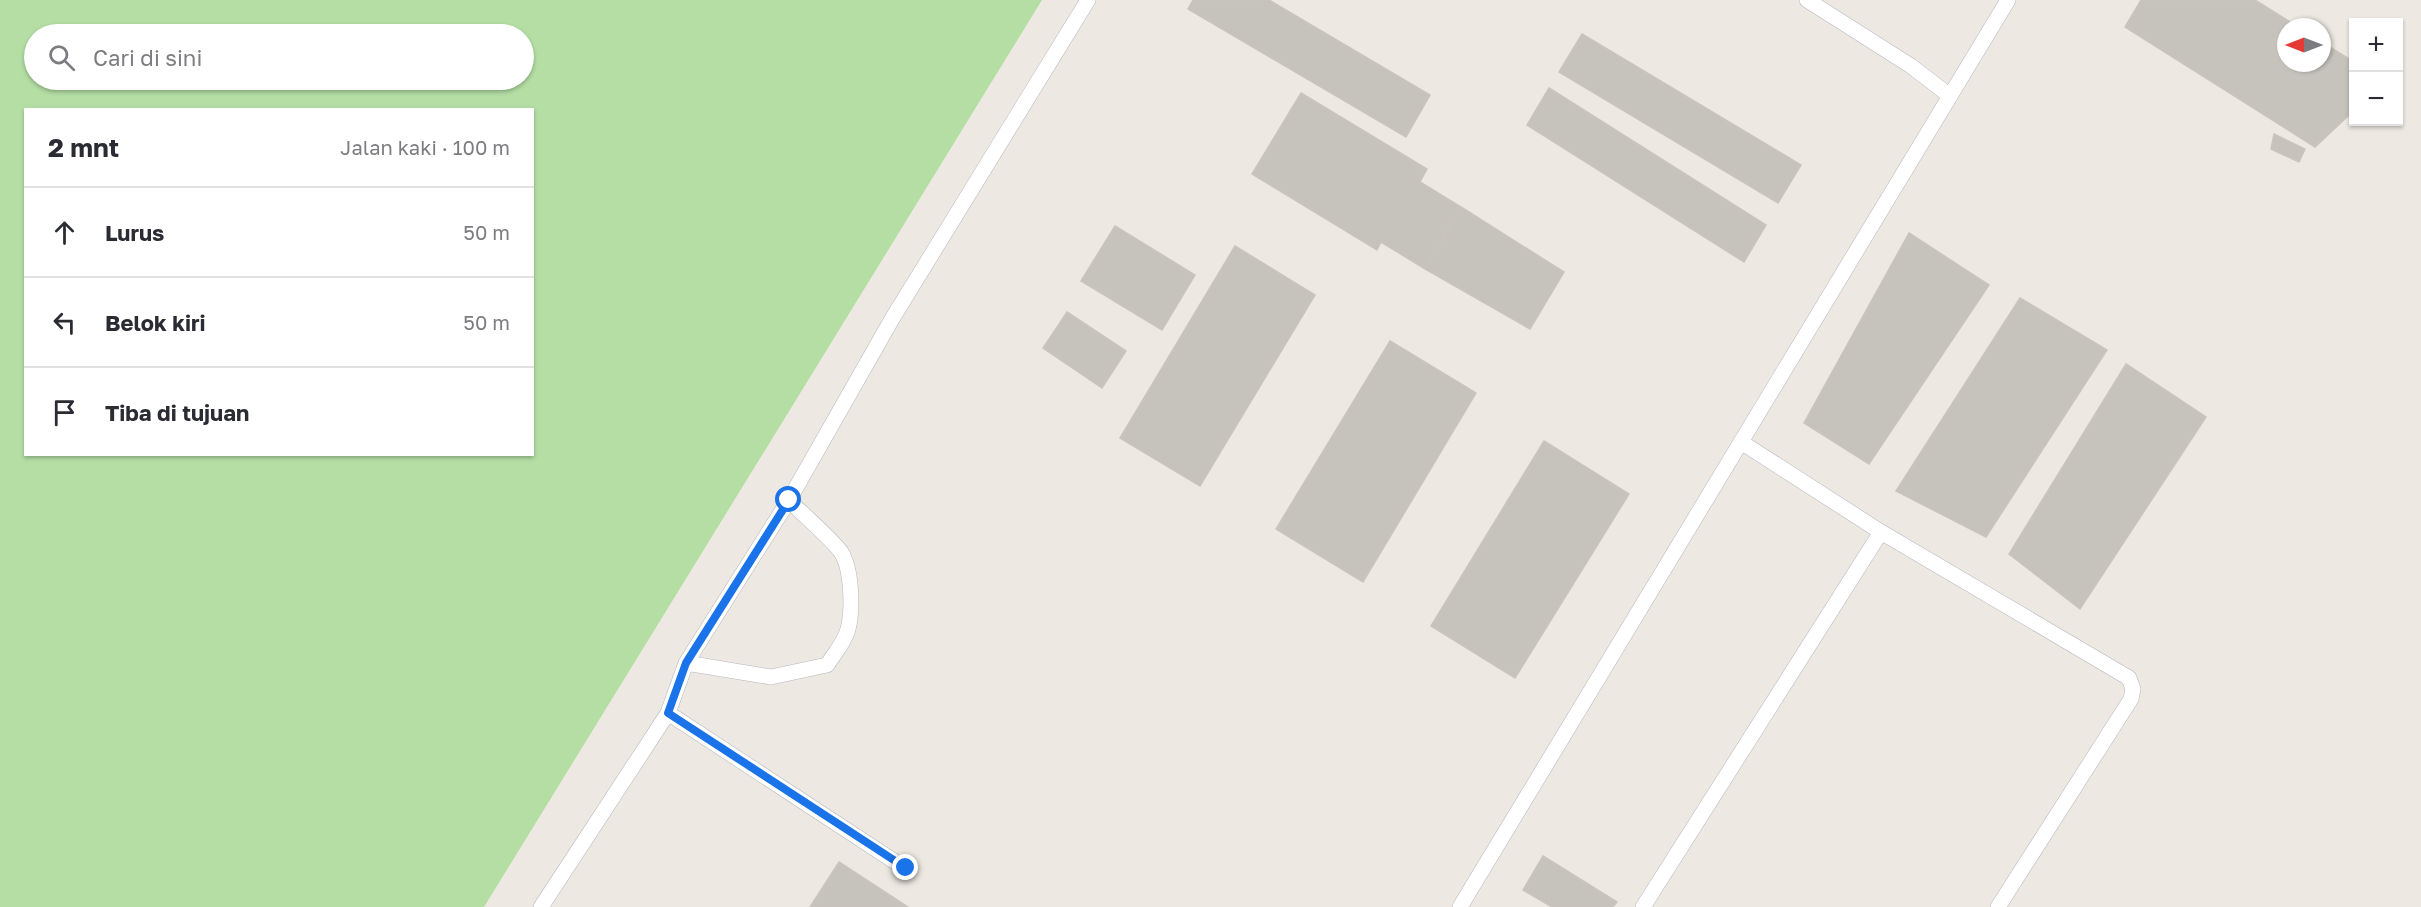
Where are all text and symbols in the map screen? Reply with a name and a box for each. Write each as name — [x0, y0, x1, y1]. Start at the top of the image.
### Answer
north arrow — [2277, 18, 2331, 72]
map controls — [2349, 18, 2403, 126]
button: + — [2349, 18, 2403, 72]
search box — [24, 24, 534, 90]
icon: search — [45, 41, 78, 74]
text: Cari di sini — [93, 44, 202, 71]
button: − — [2349, 72, 2403, 126]
text: 2 mnt — [48, 132, 119, 163]
text: Jalan kaki · 100 m — [340, 135, 510, 159]
icon: ahead — [48, 216, 81, 249]
text: Lurus — [105, 219, 164, 246]
text: 50 m — [463, 220, 510, 244]
icon: left — [48, 306, 81, 339]
text: Belok kiri — [105, 309, 206, 336]
text: 50 m — [463, 310, 510, 334]
icon: arrive — [48, 396, 81, 429]
text: Tiba di tujuan — [105, 399, 249, 426]
route start — [775, 486, 801, 512]
route end — [892, 854, 918, 880]

